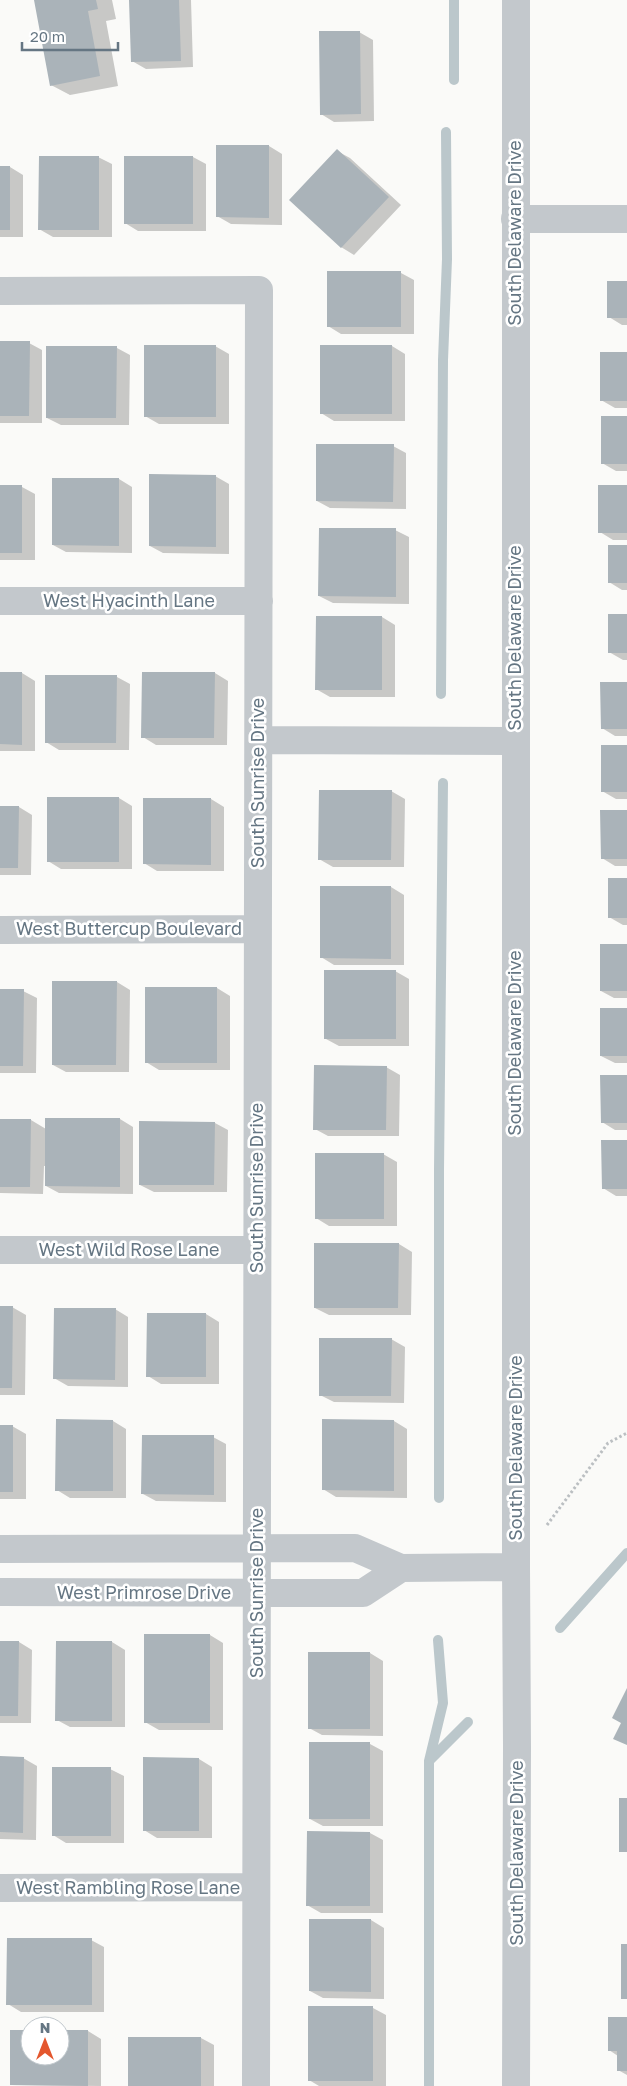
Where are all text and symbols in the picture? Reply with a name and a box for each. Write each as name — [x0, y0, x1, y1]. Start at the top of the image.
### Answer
scale bar — [22, 20, 119, 52]
text: 20 m — [30, 27, 65, 45]
street label: South Delaware Drive — [503, 140, 525, 326]
street label: South Delaware Drive — [503, 545, 525, 731]
street label: West Hyacinth Lane — [43, 589, 215, 611]
street label: South Sunrise Drive — [246, 698, 268, 868]
street label: West Buttercup Boulevard — [16, 917, 242, 939]
street label: South Delaware Drive — [503, 950, 525, 1136]
street label: South Sunrise Drive — [245, 1103, 267, 1273]
street label: West Wild Rose Lane — [39, 1238, 219, 1260]
street label: South Delaware Drive — [504, 1355, 526, 1541]
street label: South Sunrise Drive — [245, 1508, 267, 1678]
street label: West Primrose Drive — [57, 1581, 231, 1603]
street label: South Delaware Drive — [505, 1760, 527, 1946]
street label: West Rambling Rose Lane — [16, 1876, 240, 1898]
north arrow — [20, 2016, 70, 2066]
text: N — [40, 2019, 50, 2036]

